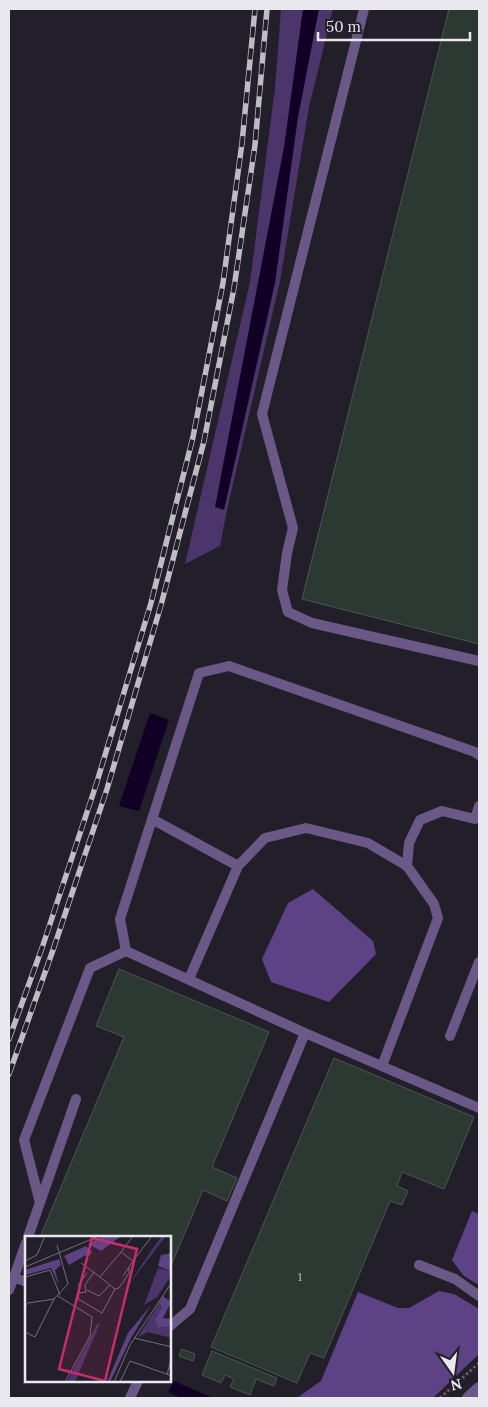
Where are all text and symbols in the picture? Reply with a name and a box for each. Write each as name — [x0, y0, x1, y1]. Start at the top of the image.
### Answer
scale bar — [318, 10, 470, 42]
text: 50 m — [326, 17, 361, 36]
inset map — [25, 1236, 171, 1382]
house number: 1 — [298, 1269, 302, 1284]
north arrow — [428, 1347, 478, 1397]
text: N — [449, 1375, 464, 1395]

